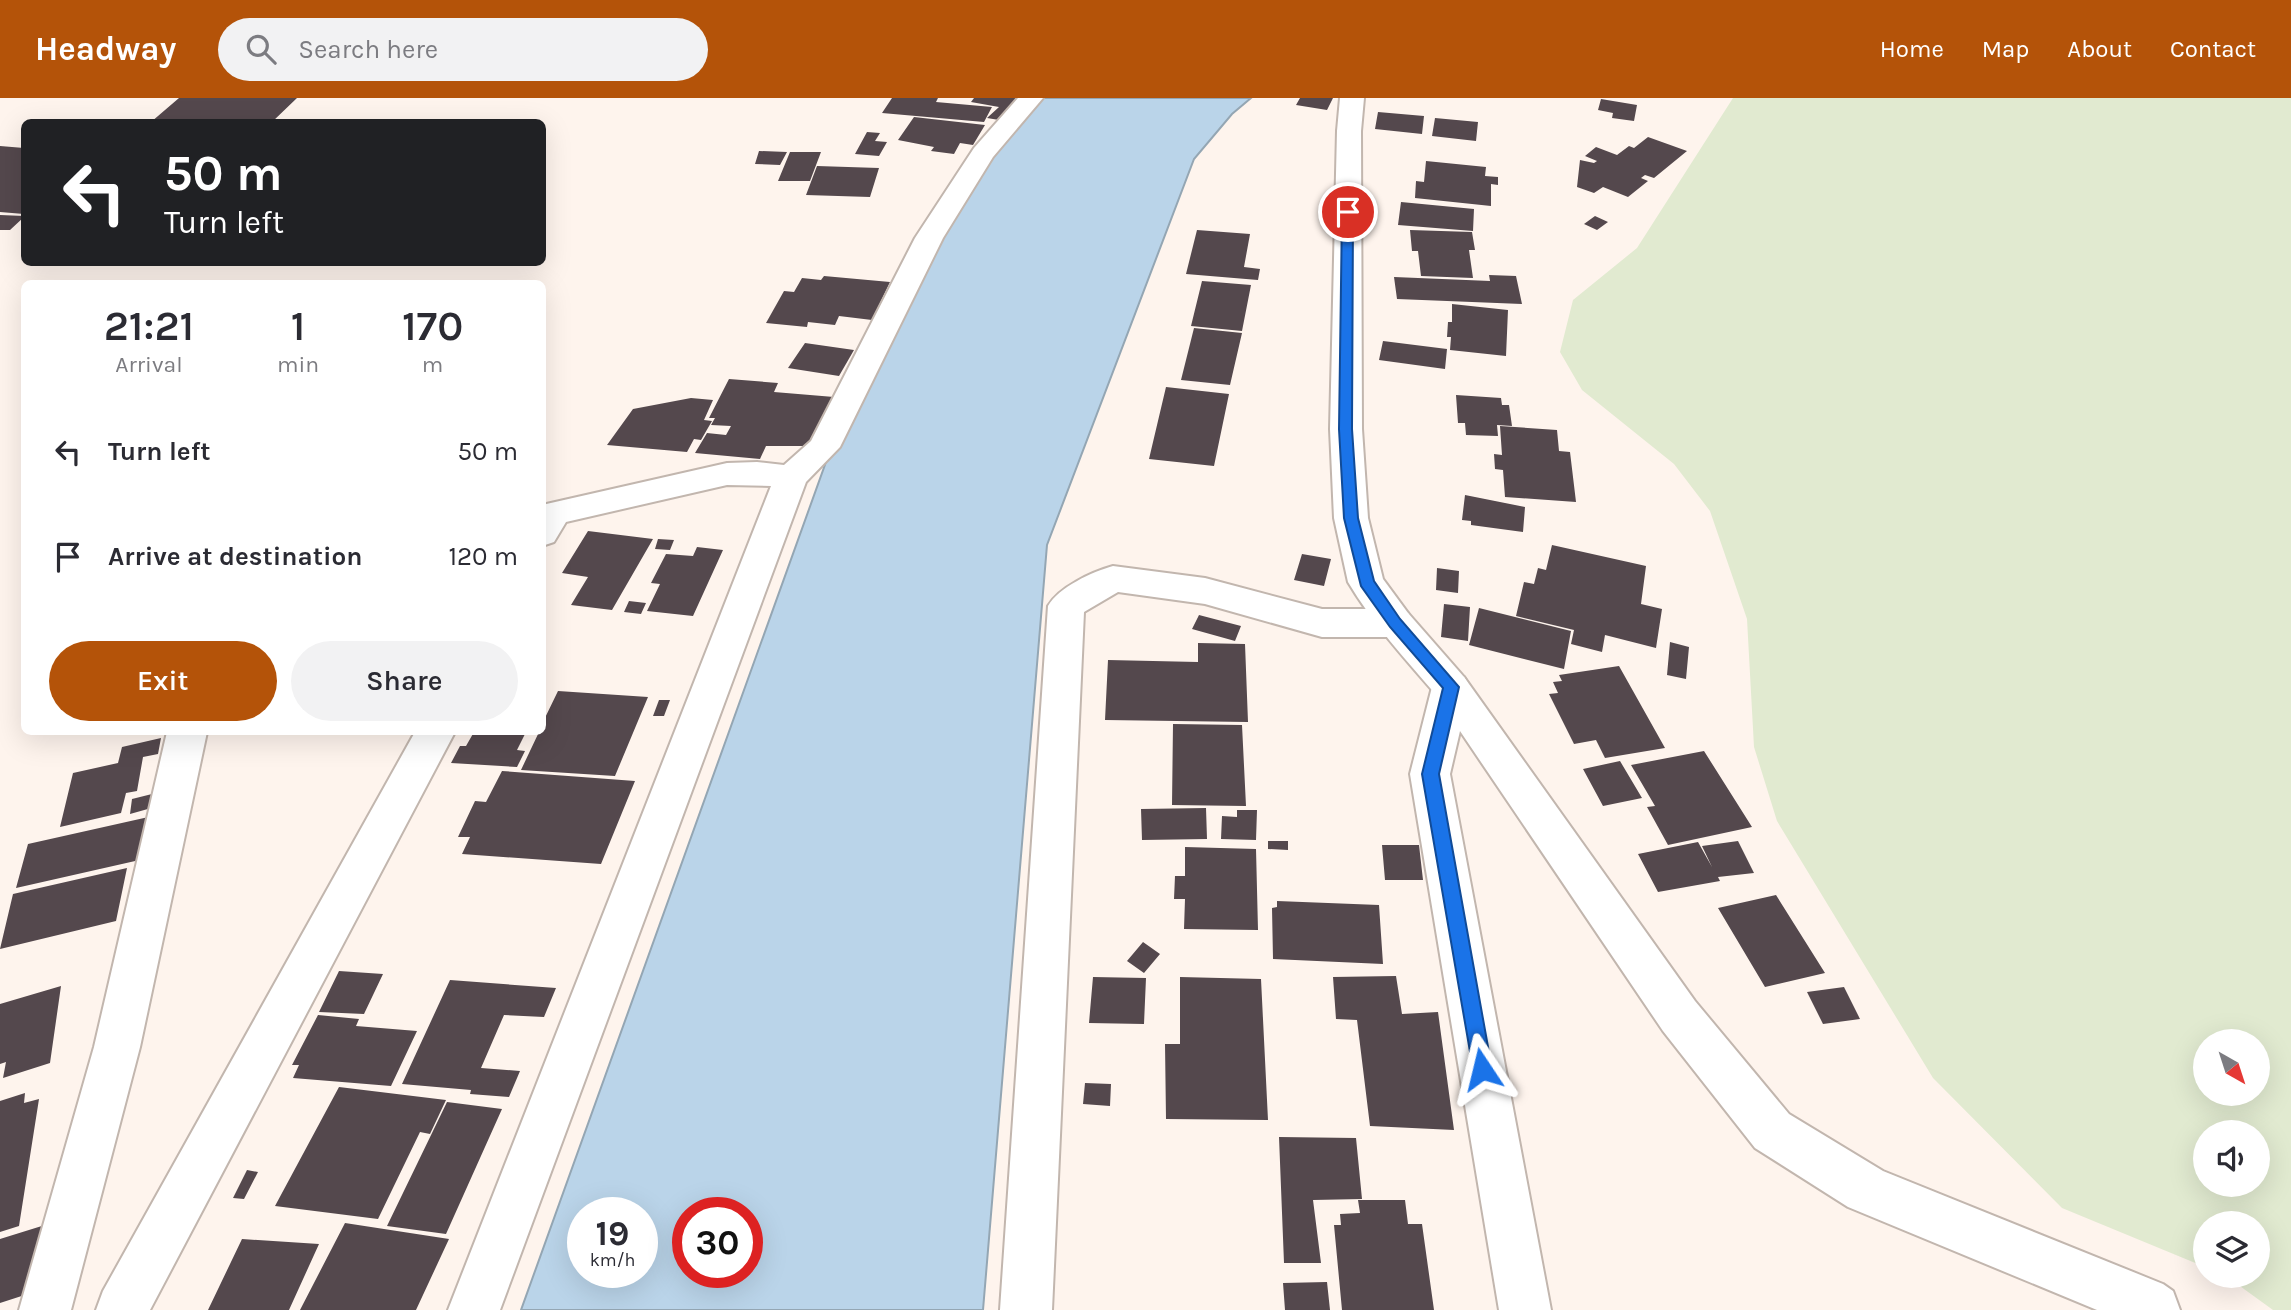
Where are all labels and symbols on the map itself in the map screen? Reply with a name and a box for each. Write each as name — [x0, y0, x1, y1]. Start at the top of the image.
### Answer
pin — [1318, 182, 1378, 242]
north arrow — [2193, 1029, 2270, 1106]
position arrow — [1445, 1032, 1519, 1106]
speed limit sign: 30 — [672, 1197, 763, 1288]

